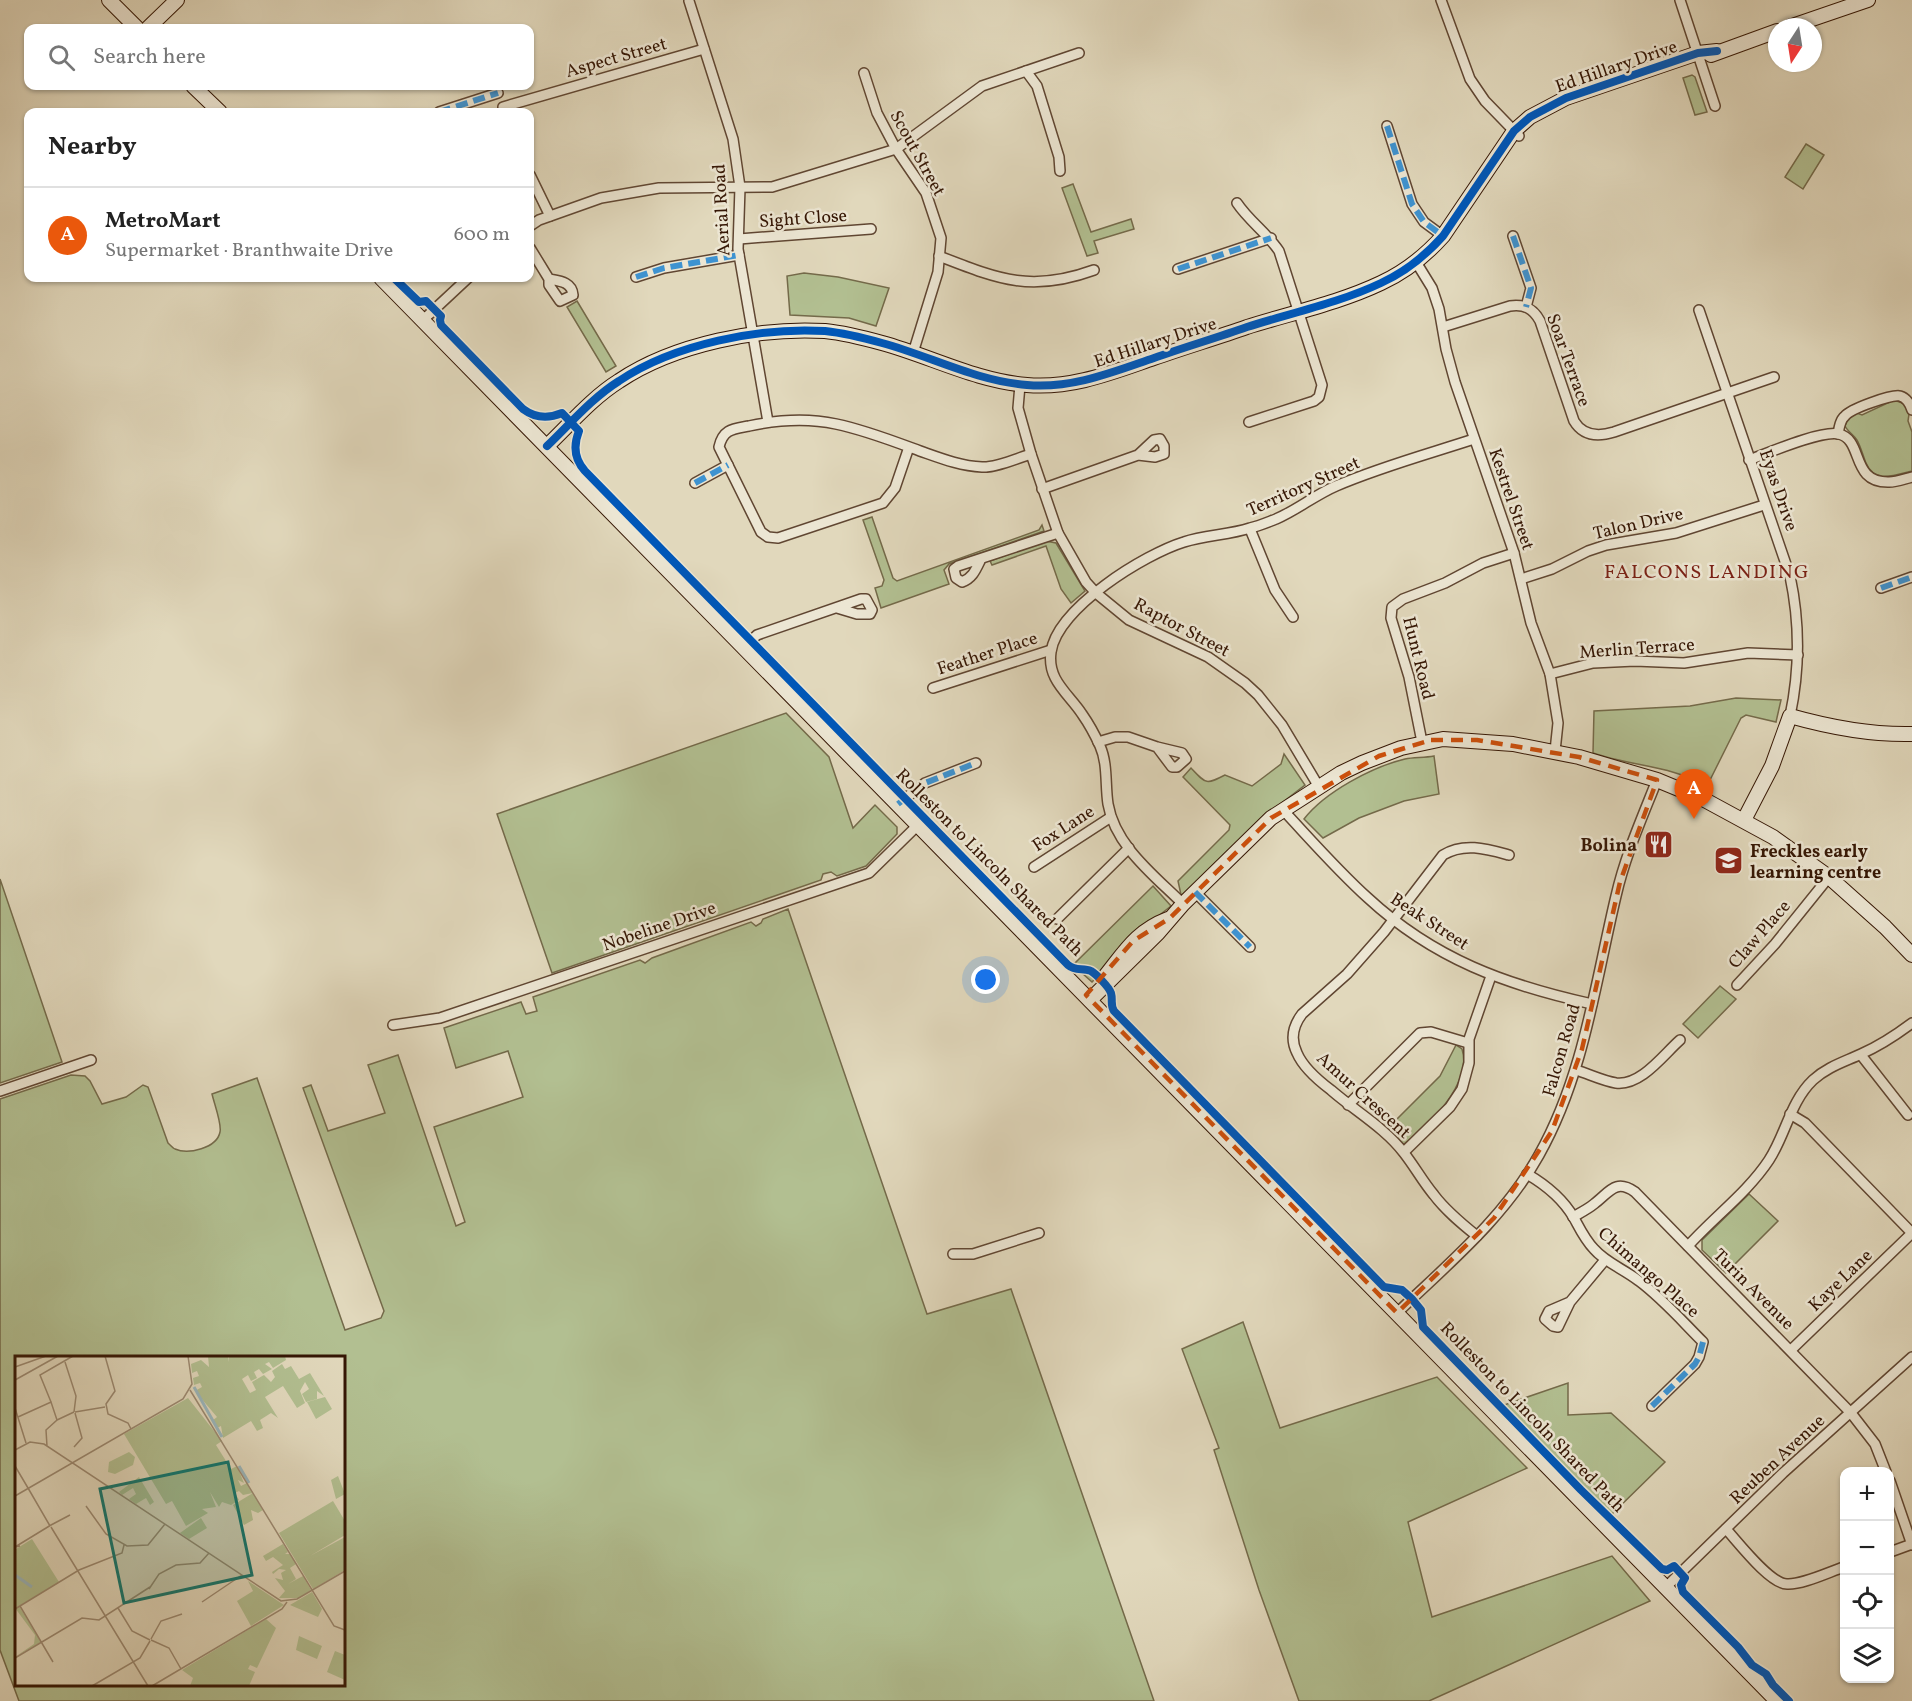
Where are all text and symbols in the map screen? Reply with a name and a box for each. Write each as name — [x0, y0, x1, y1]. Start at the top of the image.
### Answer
north arrow — [1768, 18, 1822, 72]
search box — [24, 24, 534, 90]
street label: Aspect Street — [563, 32, 670, 85]
street label: Ed Hillary Drive — [1552, 35, 1681, 100]
icon: search — [45, 41, 78, 74]
text: Search here — [93, 42, 206, 73]
street label: Scout Street — [883, 106, 951, 201]
text: Nearby — [48, 129, 137, 165]
street label: Aerial Road — [708, 163, 737, 257]
street label: Sight Close — [758, 204, 848, 235]
text: MetroMart — [105, 206, 220, 237]
text: A — [60, 221, 75, 249]
text: 600 m — [454, 221, 510, 249]
text: Supermarket · Branthwaite Drive — [105, 237, 393, 265]
street label: Soar Terrace — [1539, 310, 1596, 411]
street label: Ed Hillary Drive — [1091, 312, 1220, 375]
street label: Kestrel Street — [1481, 445, 1540, 554]
street label: Eyas Drive — [1752, 446, 1803, 535]
street label: Territory Street — [1243, 451, 1364, 524]
street label: Talon Drive — [1591, 502, 1686, 547]
district label: FALCONS LANDING — [1604, 559, 1810, 587]
street label: Raptor Street — [1129, 592, 1234, 664]
street label: Hunt Road — [1395, 614, 1440, 703]
street label: Feather Place — [934, 626, 1041, 682]
street label: Merlin Terrace — [1579, 633, 1696, 666]
street label: Rolleston to Lincoln Shared Path — [889, 763, 1089, 963]
pin: A — [1674, 770, 1714, 819]
street label: Fox Lane — [1028, 800, 1100, 859]
restaurant icon: Bolina — [1642, 829, 1674, 861]
place label: Bolina — [1581, 834, 1637, 859]
place label: Freckles early learning centre — [1750, 840, 1881, 886]
school or university icon: Freckles early learning centre — [1713, 845, 1745, 877]
street label: Beak Street — [1385, 887, 1473, 957]
street label: Claw Place — [1723, 895, 1797, 975]
street label: Nobeline Drive — [599, 896, 720, 959]
your location — [971, 965, 1000, 994]
street label: Falcon Road — [1537, 1001, 1588, 1100]
street label: Amur Crescent — [1310, 1047, 1416, 1145]
street label: Chimango Place — [1592, 1222, 1704, 1324]
street label: Turin Avenue — [1707, 1244, 1799, 1336]
street label: Kaye Lane — [1803, 1244, 1879, 1318]
street label: Rolleston to Lincoln Shared Path — [1434, 1317, 1630, 1519]
inset map — [15, 1356, 345, 1686]
street label: Reuben Avenue — [1725, 1409, 1831, 1511]
map controls — [1840, 1467, 1894, 1683]
button: + — [1840, 1467, 1894, 1521]
button: − — [1840, 1521, 1894, 1575]
button: locate — [1840, 1575, 1894, 1629]
button: layers — [1840, 1629, 1894, 1683]

